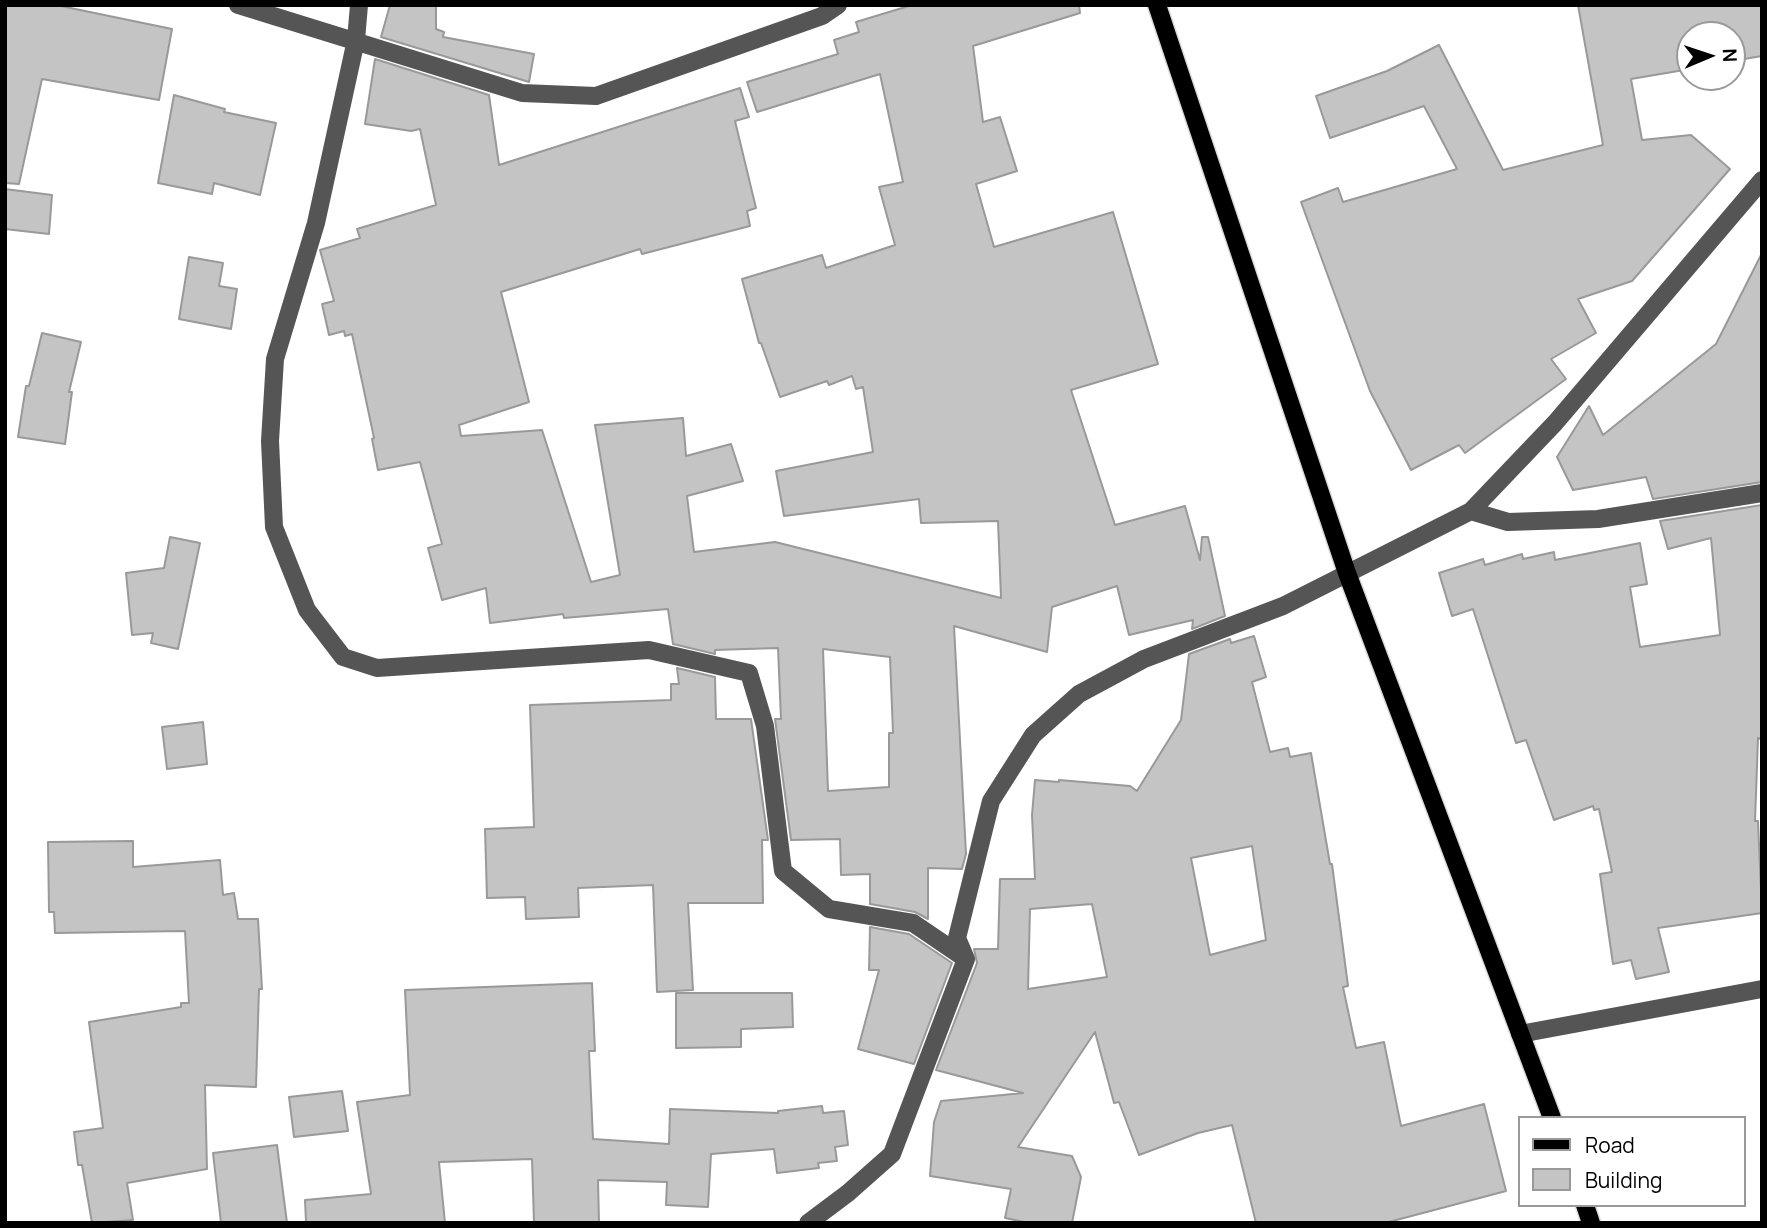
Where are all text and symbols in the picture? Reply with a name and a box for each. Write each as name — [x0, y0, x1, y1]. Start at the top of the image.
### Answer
north arrow — [1676, 21, 1746, 91]
text: N — [1717, 48, 1743, 63]
legend — [1518, 1116, 1746, 1207]
text: Road — [1585, 1131, 1635, 1159]
text: Building — [1585, 1166, 1662, 1194]

